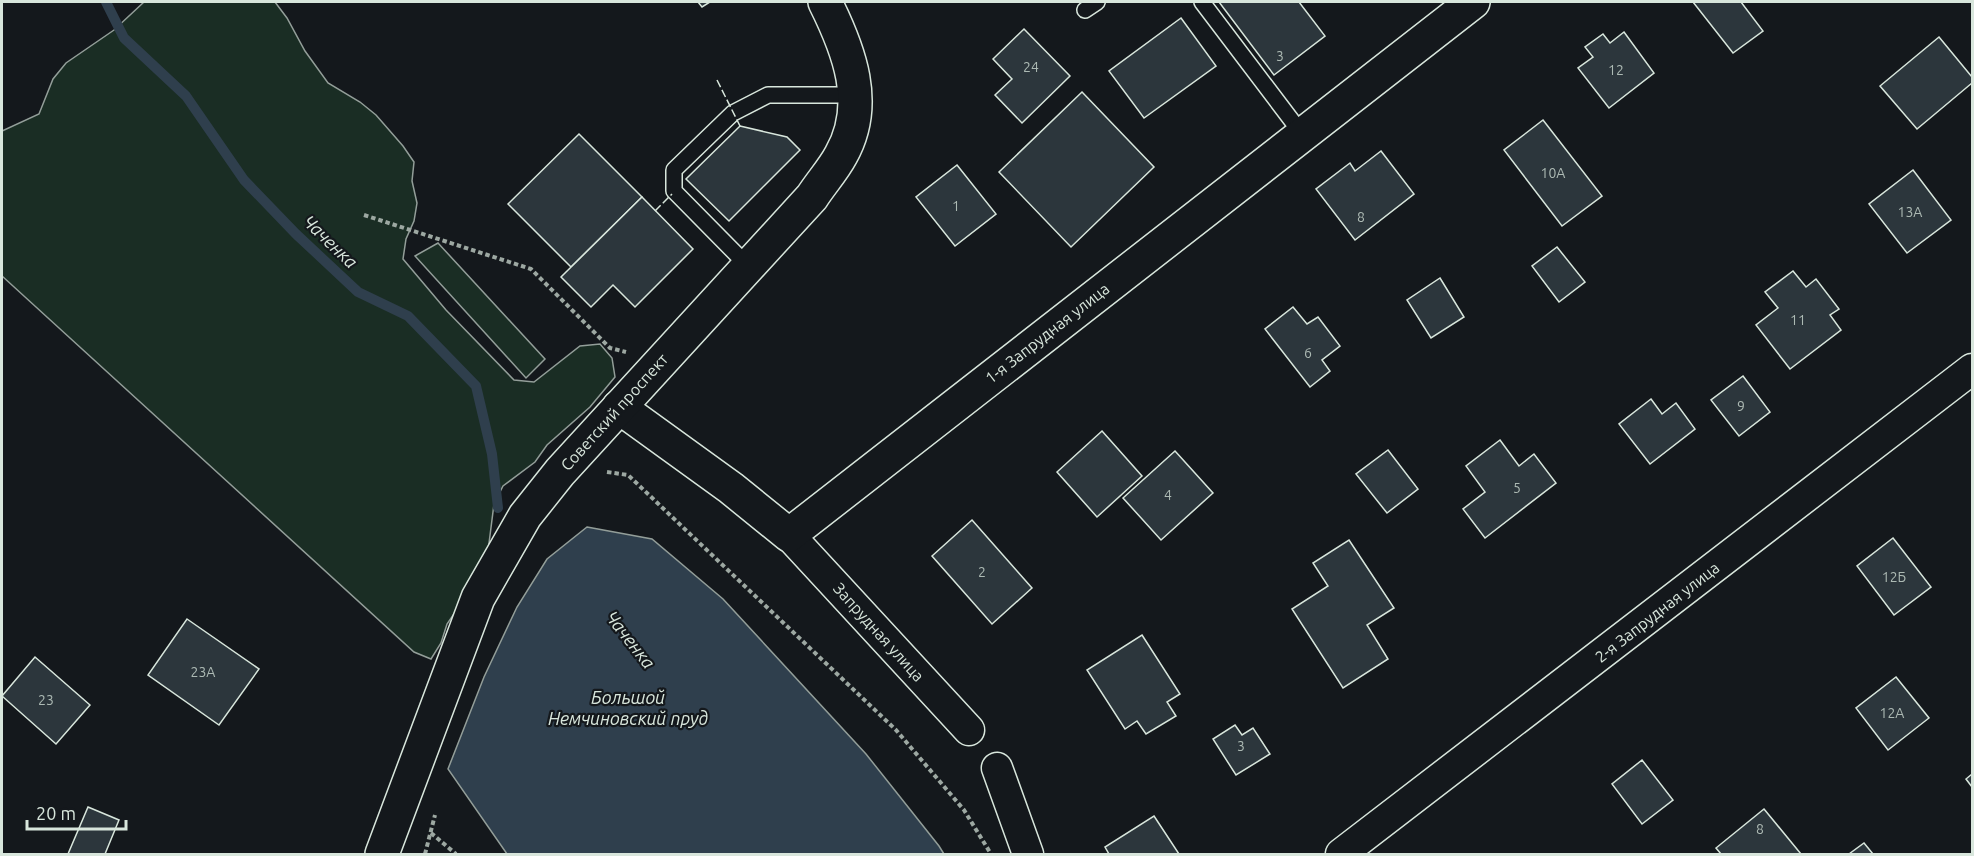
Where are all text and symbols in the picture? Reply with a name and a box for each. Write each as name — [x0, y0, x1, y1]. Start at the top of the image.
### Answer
house number: 3 — [1276, 48, 1284, 64]
house number: 24 — [1023, 59, 1039, 75]
house number: 12 — [1608, 62, 1624, 78]
house number: 10А — [1541, 165, 1565, 181]
house number: 1 — [952, 198, 960, 214]
house number: 13А — [1898, 204, 1922, 220]
house number: 8 — [1357, 209, 1365, 225]
water label: Чаченка — [300, 211, 362, 272]
street label: 1-я Запрудная улица — [982, 279, 1112, 387]
house number: 11 — [1790, 312, 1806, 328]
house number: 6 — [1304, 345, 1312, 361]
street label: Советский проспект — [557, 350, 671, 474]
house number: 9 — [1737, 398, 1745, 414]
house number: 5 — [1513, 480, 1521, 496]
house number: 4 — [1164, 487, 1172, 503]
street label: 2-я Запрудная улица — [1592, 558, 1722, 666]
house number: 2 — [978, 564, 986, 580]
house number: 12Б — [1882, 569, 1906, 585]
street label: Запрудная улица — [830, 579, 928, 685]
water label: Чаченка — [602, 607, 659, 672]
house number: 23А — [191, 664, 215, 680]
water label: Большой Немчиновский пруд — [548, 687, 708, 728]
house number: 23 — [38, 692, 54, 708]
house number: 12А — [1880, 705, 1904, 721]
house number: 3 — [1237, 738, 1245, 754]
scale bar — [27, 793, 126, 831]
text: 20 m — [36, 803, 76, 823]
house number: 8 — [1756, 821, 1764, 837]

